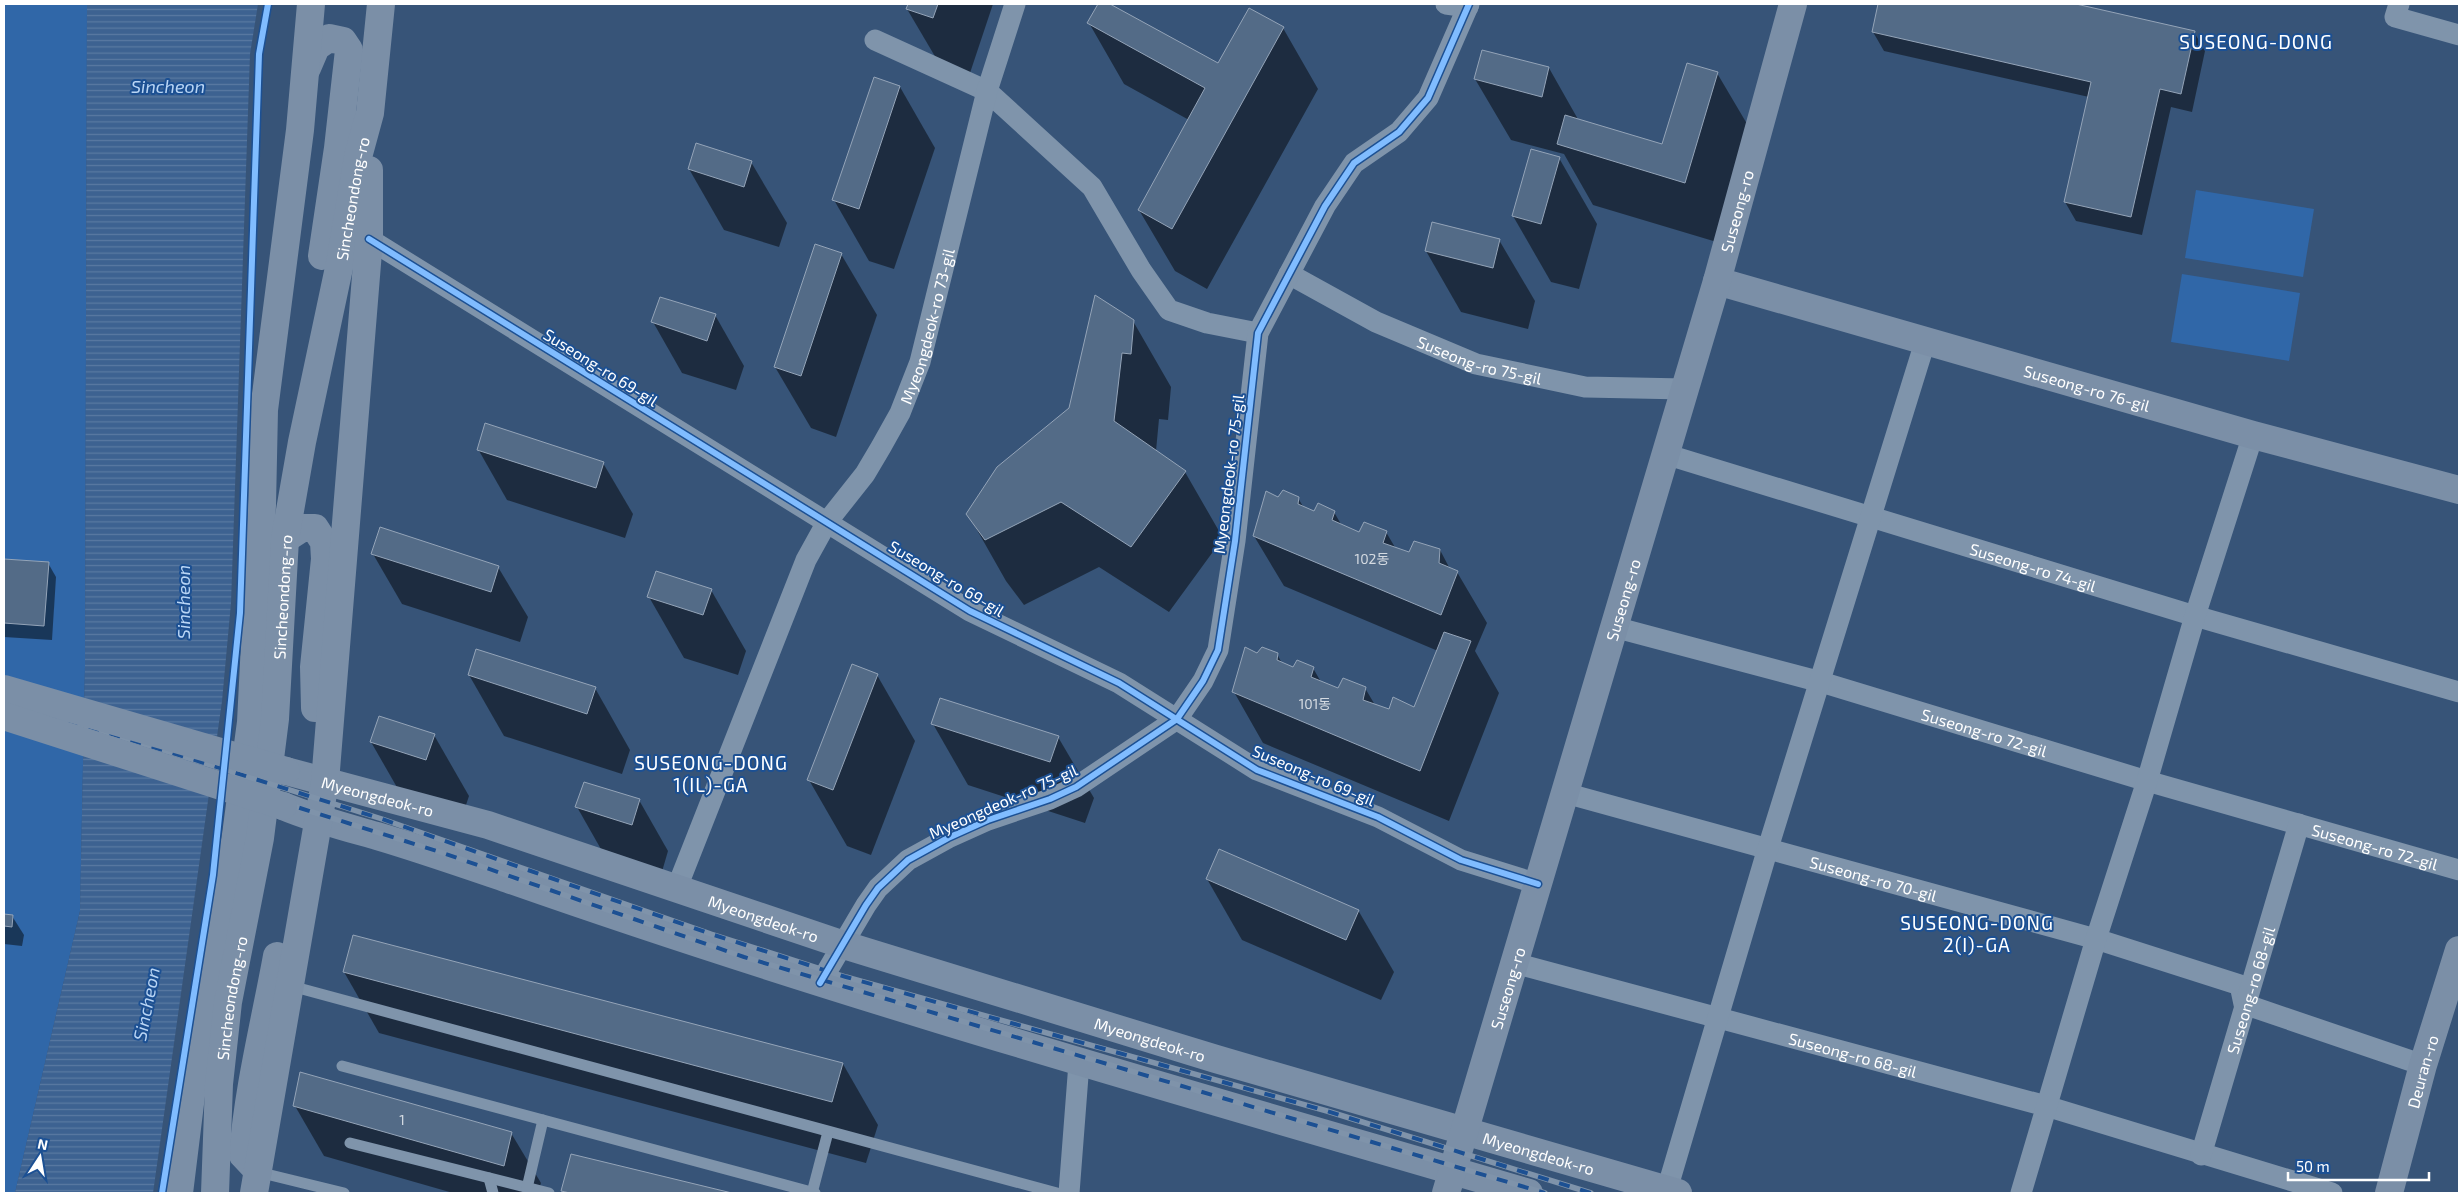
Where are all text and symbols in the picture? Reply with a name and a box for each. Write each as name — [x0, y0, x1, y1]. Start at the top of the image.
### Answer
district label: SUSEONG-DONG — [2179, 30, 2333, 53]
water label: Sincheon — [131, 75, 205, 97]
street label: Sincheondong-ro — [331, 134, 373, 262]
street label: Suseong-ro — [1716, 168, 1757, 254]
street label: Myeongdeok-ro 73-gil — [895, 246, 957, 406]
street label: Suseong-ro 69-gil — [540, 324, 662, 410]
street label: Suseong-ro 75-gil — [1414, 331, 1544, 387]
street label: Suseong-ro 76-gil — [2022, 360, 2153, 415]
street label: Myeongdeok-ro 75-gil — [1209, 393, 1247, 555]
street label: Sincheondong-ro — [269, 533, 295, 660]
street label: Suseong-ro 69-gil — [886, 536, 1008, 620]
street label: Suseong-ro 74-gil — [1968, 538, 2099, 595]
house number: 102동 — [1355, 550, 1389, 567]
street label: Suseong-ro — [1601, 556, 1643, 643]
water label: Sincheon — [172, 565, 194, 639]
house number: 101동 — [1299, 695, 1331, 712]
street label: Suseong-ro 72-gil — [1919, 704, 2050, 760]
street label: Suseong-ro 69-gil — [1250, 741, 1378, 809]
district label: SUSEONG-DONG 1(IL)-GA — [634, 751, 788, 796]
street label: Myeongdeok-ro 75-gil — [926, 760, 1080, 842]
street label: Myeongdeok-ro — [320, 771, 436, 820]
street label: Suseong-ro 72-gil — [2310, 819, 2441, 873]
street label: Suseong-ro 70-gil — [1808, 851, 1939, 904]
street label: Myeongdeok-ro — [706, 890, 821, 945]
district label: SUSEONG-DONG 2(I)-GA — [1900, 911, 2054, 956]
street label: Suseong-ro 68-gil — [2222, 924, 2278, 1056]
street label: Sincheondong-ro — [212, 934, 250, 1061]
street label: Suseong-ro — [1486, 945, 1528, 1031]
water label: Sincheon — [128, 965, 164, 1043]
street label: Myeongdeok-ro — [1092, 1013, 1208, 1065]
street label: Suseong-ro 68-gil — [1787, 1028, 1919, 1080]
street label: Deuran-ro — [2402, 1032, 2441, 1110]
house number: 1 — [399, 1111, 405, 1128]
street label: Myeongdeok-ro — [1481, 1127, 1597, 1178]
north arrow — [15, 1132, 65, 1182]
text: N — [36, 1134, 50, 1153]
scale bar — [2288, 1150, 2429, 1182]
text: 50 m — [2296, 1157, 2330, 1175]

